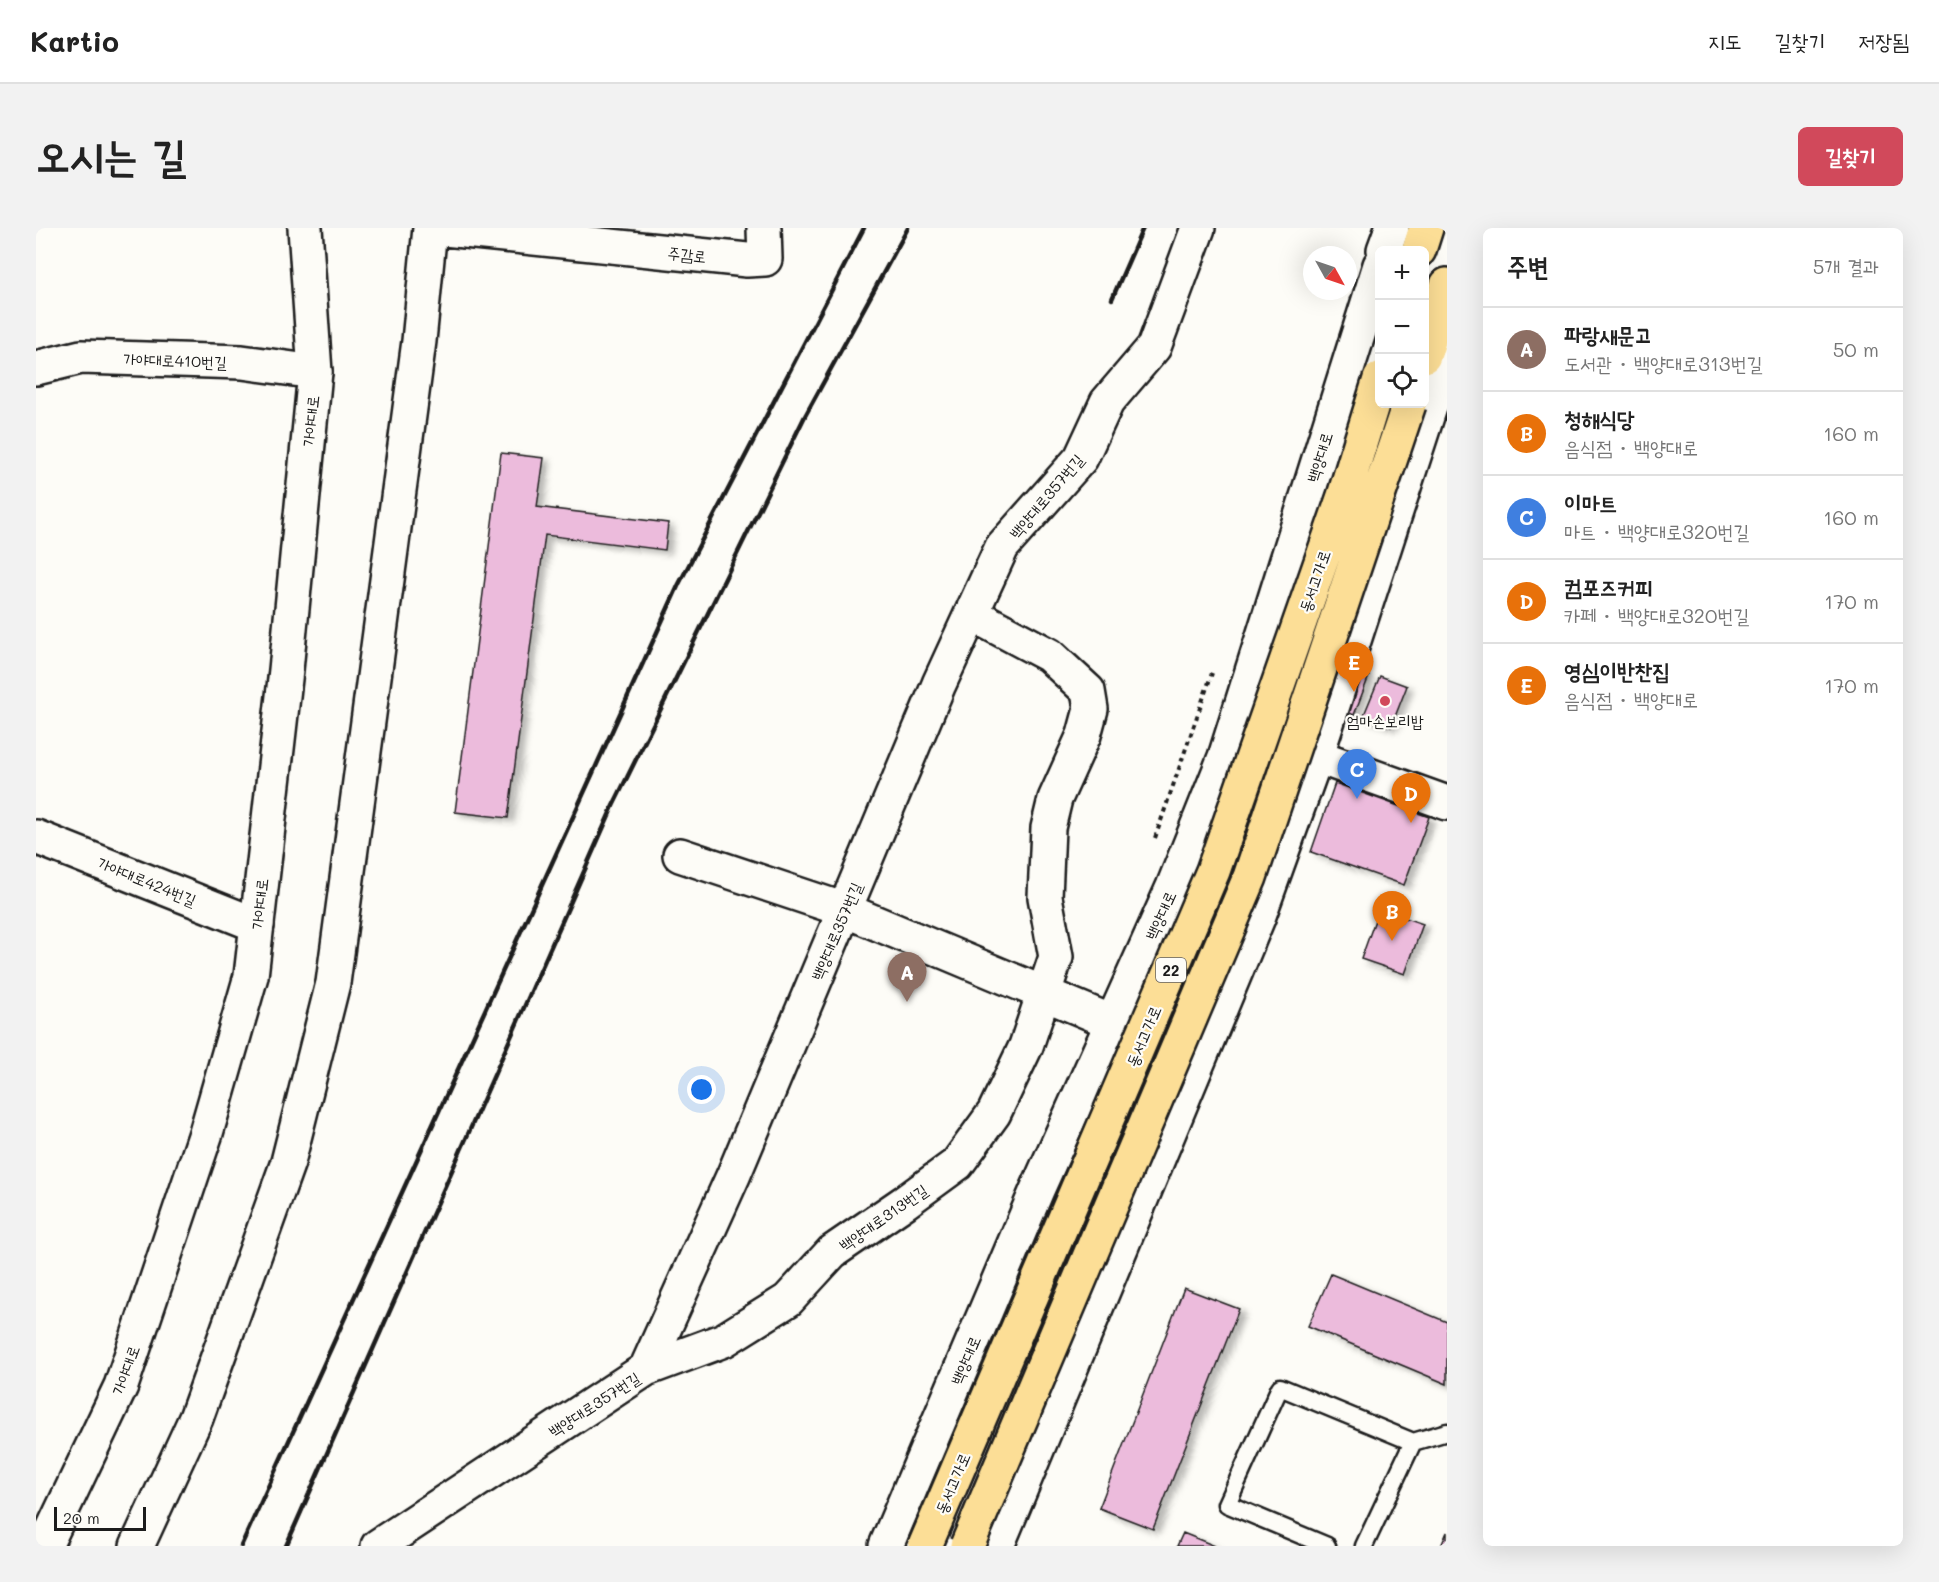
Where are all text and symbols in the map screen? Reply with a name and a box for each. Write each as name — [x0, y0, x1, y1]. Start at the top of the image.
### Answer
text: Kartio — [30, 23, 119, 59]
text: 지도 — [1708, 27, 1742, 54]
text: 길찾기 — [1775, 27, 1825, 54]
text: 저장됨 — [1858, 27, 1909, 54]
text: 오시는 길 — [36, 127, 186, 182]
button: 길찾기 — [1798, 127, 1903, 186]
street label: 주감로 — [667, 242, 707, 266]
north arrow — [1303, 246, 1357, 300]
map controls — [1375, 246, 1429, 408]
button: + — [1375, 246, 1429, 300]
text: 주변 — [1507, 249, 1549, 283]
text: 5개 결과 — [1813, 253, 1879, 279]
button: − — [1375, 300, 1429, 354]
text: 파랑새문고 — [1564, 320, 1653, 349]
text: A — [1520, 336, 1533, 362]
text: 50 m — [1833, 336, 1879, 362]
street label: 가야대로410번길 — [123, 348, 227, 372]
text: 도서관 · 백양대로313번길 — [1564, 350, 1763, 376]
button: locate — [1375, 354, 1429, 408]
street label: 가야대로 — [297, 394, 323, 448]
text: 청해식당 — [1564, 404, 1635, 433]
text: B — [1520, 420, 1533, 446]
text: 160 m — [1823, 420, 1879, 446]
street label: 백양대로 — [1301, 429, 1337, 485]
text: 음식점 · 백양대로 — [1564, 434, 1698, 460]
street label: 백양대로357번길 — [1004, 449, 1088, 543]
text: 이마트 — [1564, 488, 1617, 517]
text: C — [1519, 504, 1534, 530]
text: 160 m — [1823, 504, 1879, 530]
text: 마트 · 백양대로320번길 — [1564, 518, 1749, 544]
street label: 동서고가로 — [1294, 547, 1334, 615]
text: 컴포즈커피 — [1564, 572, 1653, 601]
text: D — [1519, 588, 1534, 614]
text: 170 m — [1824, 588, 1879, 614]
text: 카페 · 백양대로320번길 — [1564, 602, 1749, 628]
pin: E — [1334, 642, 1374, 692]
text: 영심이반찬집 — [1564, 656, 1670, 685]
text: E — [1520, 672, 1533, 698]
text: 170 m — [1824, 672, 1879, 698]
text: 음식점 · 백양대로 — [1564, 686, 1698, 712]
marker: 엄마손보리밥 — [1378, 694, 1392, 708]
place label: 엄마손보리밥 — [1346, 710, 1424, 731]
pin: C — [1338, 750, 1376, 799]
pin: D — [1392, 774, 1430, 823]
street label: 가야대로424번길 — [94, 852, 200, 910]
street label: 가야대로 — [246, 877, 272, 931]
street label: 백양대로357번길 — [806, 879, 866, 983]
street label: 백양대로 — [1140, 887, 1180, 943]
pin: B — [1372, 892, 1412, 941]
pin: A — [888, 952, 926, 1002]
road number: 22 — [1156, 958, 1186, 982]
street label: 동서고가로 — [1121, 1002, 1165, 1070]
your location — [687, 1075, 716, 1104]
street label: 백양대로313번길 — [835, 1179, 931, 1255]
street label: 백양대로 — [945, 1332, 985, 1388]
street label: 가야대로 — [106, 1342, 144, 1398]
street label: 백양대로357번길 — [544, 1367, 644, 1441]
street label: 동서고가로 — [930, 1449, 974, 1517]
scale bar — [54, 1504, 146, 1532]
text: 20 m — [63, 1507, 100, 1528]

